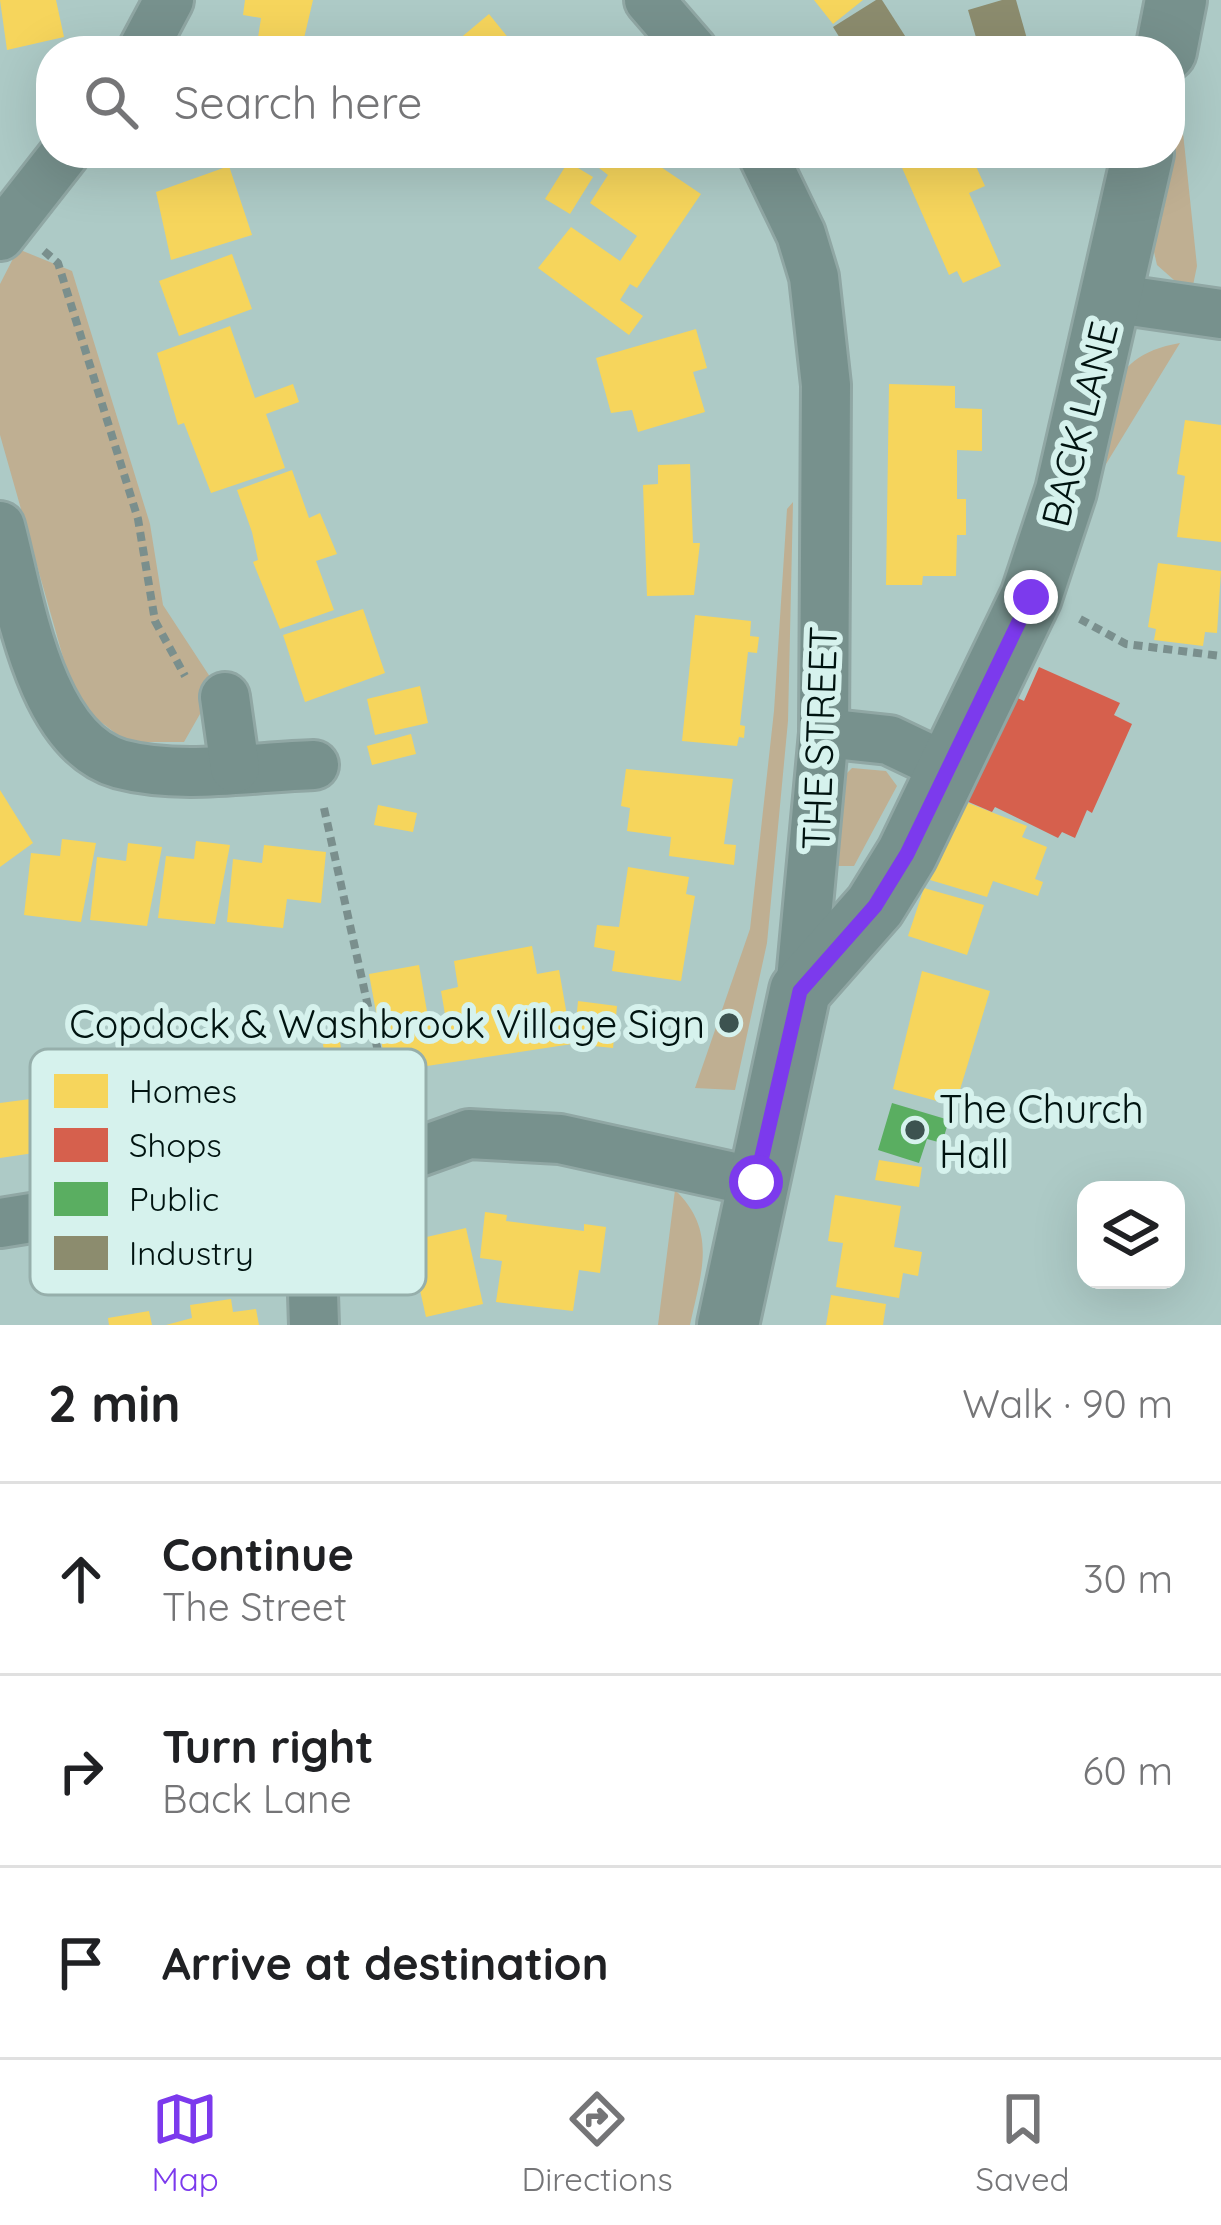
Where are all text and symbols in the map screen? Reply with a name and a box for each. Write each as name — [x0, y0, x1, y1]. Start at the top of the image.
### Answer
search box — [36, 36, 1185, 168]
icon: search — [78, 69, 144, 135]
text: Search here — [174, 74, 422, 130]
street label: BACK LANE — [1030, 316, 1128, 532]
route end — [1004, 570, 1058, 624]
street label: THE STREET — [791, 625, 847, 851]
place label: Copdock & Washbrook Village Sign — [69, 999, 705, 1048]
marker: Copdock & Washbrook Village Sign — [716, 1010, 742, 1036]
legend — [30, 1049, 426, 1295]
text: Homes — [129, 1070, 237, 1111]
place label: The Church Hall — [939, 1084, 1144, 1178]
marker: The Church Hall — [902, 1117, 928, 1143]
text: Shops — [129, 1124, 222, 1165]
route start — [729, 1155, 783, 1209]
text: Public — [129, 1178, 219, 1219]
map controls — [1077, 1181, 1185, 1289]
button: layers — [1077, 1181, 1185, 1289]
text: Industry — [129, 1232, 254, 1273]
text: 2 min — [48, 1371, 181, 1435]
text: Walk · 90 m — [962, 1379, 1173, 1428]
text: Continue — [162, 1526, 354, 1582]
icon: ahead — [48, 1546, 114, 1612]
text: 30 m — [1083, 1554, 1173, 1603]
text: The Street — [162, 1582, 347, 1631]
text: Turn right — [162, 1718, 374, 1774]
icon: right — [48, 1738, 114, 1804]
text: 60 m — [1083, 1746, 1173, 1795]
text: Back Lane — [162, 1774, 352, 1823]
icon: arrive — [48, 1930, 114, 1996]
text: Arrive at destination — [162, 1935, 608, 1991]
tab: Map — [151, 2086, 219, 2199]
tab: Directions — [521, 2086, 673, 2199]
tab: Saved — [976, 2086, 1070, 2199]

